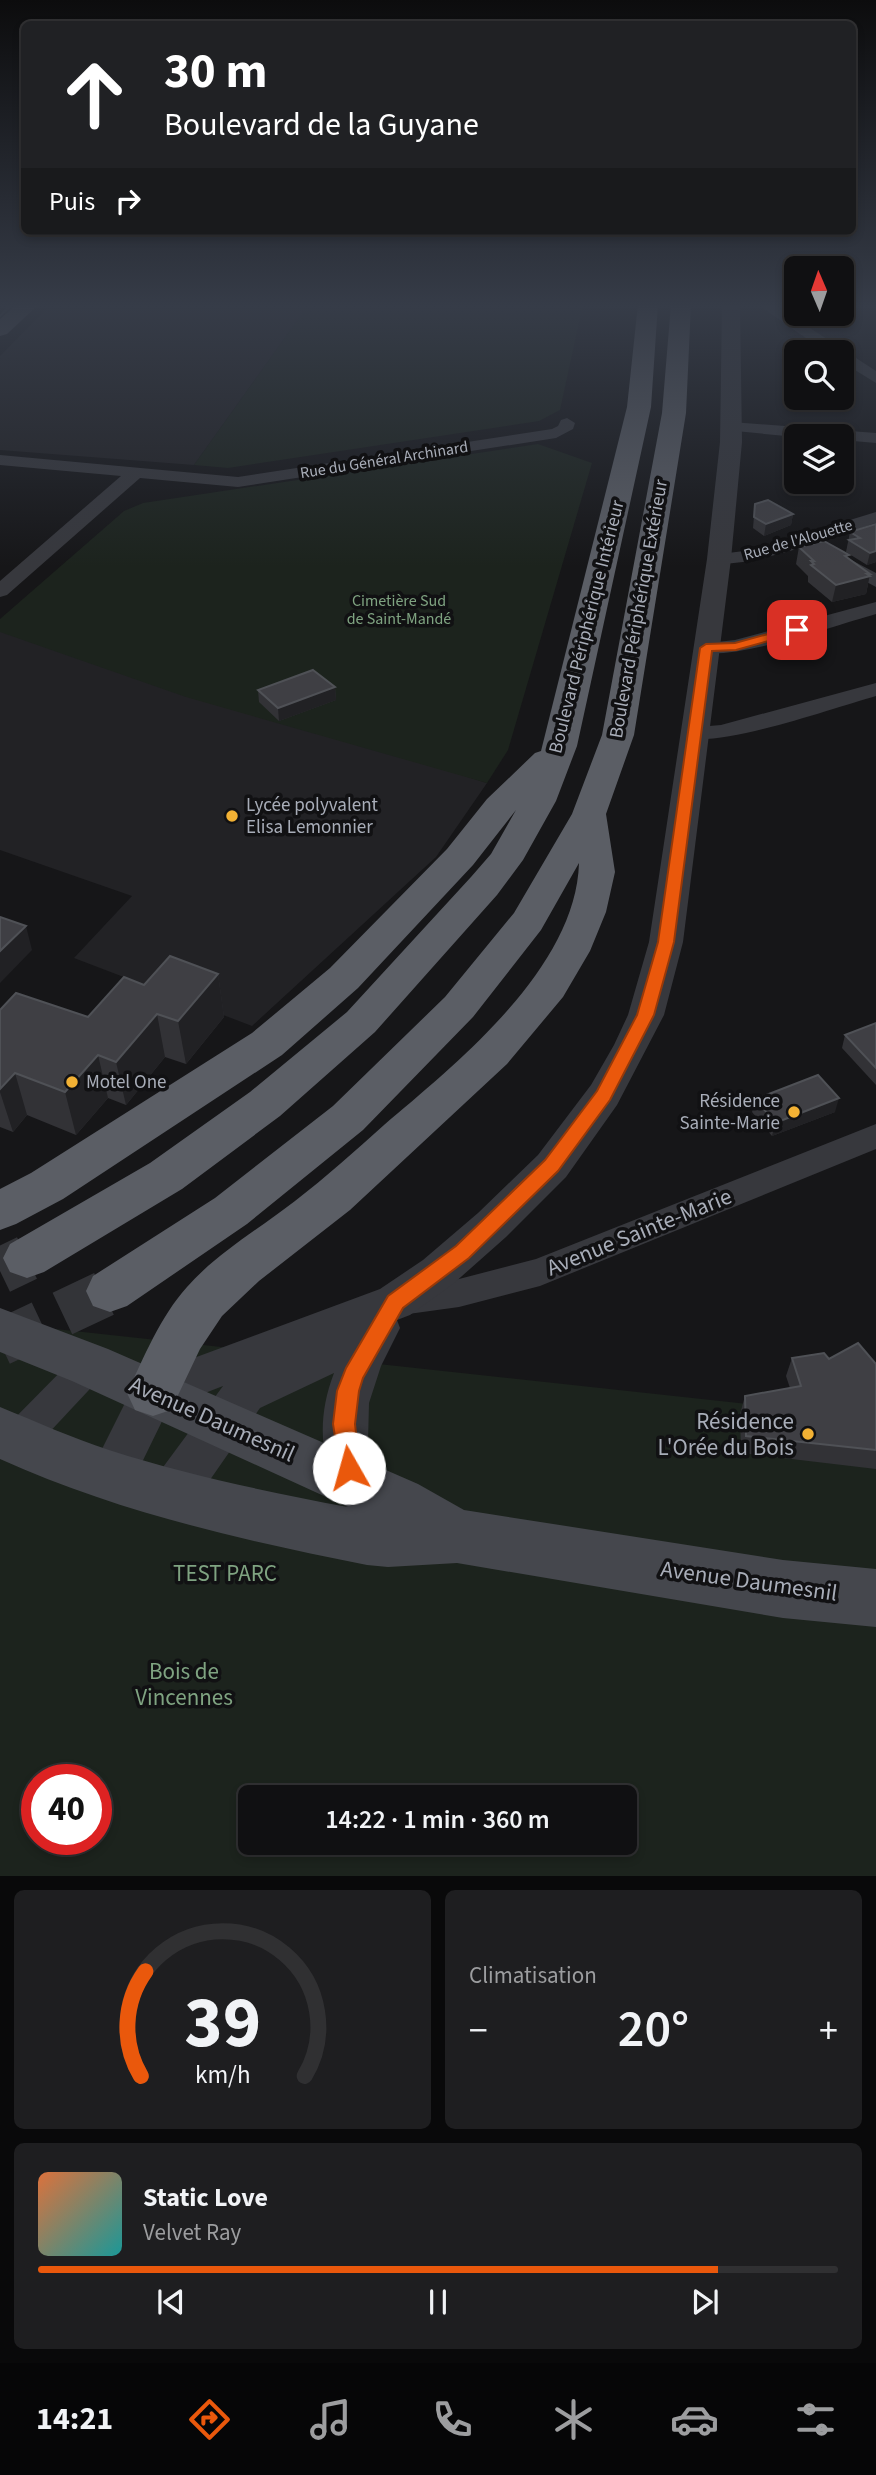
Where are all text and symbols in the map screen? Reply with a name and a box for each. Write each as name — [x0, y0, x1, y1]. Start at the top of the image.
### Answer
text: 30 m — [164, 37, 268, 107]
icon: ahead — [49, 49, 140, 140]
text: Boulevard de la Guyane — [164, 102, 479, 148]
icon: right — [109, 182, 147, 220]
text: Puis — [49, 183, 95, 220]
north arrow — [784, 256, 854, 326]
map controls — [784, 256, 854, 494]
button: search — [784, 340, 854, 410]
button: layers — [784, 424, 854, 494]
street label: Rue du Général Archinard — [298, 436, 470, 484]
street label: Boulevard Périphérique Extérieur — [603, 477, 675, 741]
street label: Boulevard Périphérique Intérieur — [542, 497, 632, 757]
street label: Rue de l'Alouette — [741, 514, 855, 566]
park label: Cimetière Sud de Saint-Mandé — [347, 590, 451, 630]
pin — [767, 600, 827, 660]
icon: arrive — [778, 611, 816, 649]
place label: Lycée polyvalent Elisa Lemonnier — [246, 792, 379, 841]
marker: Lycée polyvalent Elisa Lemonnier — [224, 808, 240, 824]
place label: Motel One — [86, 1069, 166, 1096]
marker: Motel One — [64, 1074, 80, 1090]
place label: Résidence Sainte-Marie — [679, 1088, 780, 1137]
marker: Résidence Sainte-Marie — [786, 1104, 802, 1120]
street label: Avenue Sainte-Marie — [541, 1180, 737, 1284]
street label: Avenue Daumesnil — [124, 1368, 300, 1470]
place label: Résidence L'Orée du Bois — [658, 1405, 794, 1464]
marker: Résidence L'Orée du Bois — [800, 1426, 816, 1442]
position arrow — [312, 1431, 386, 1505]
street label: Avenue Daumesnil — [659, 1552, 839, 1610]
park label: TEST PARC — [173, 1557, 277, 1590]
park label: Bois de Vincennes — [135, 1655, 233, 1714]
speed limit sign: 40 — [21, 1764, 112, 1855]
text: 14:22 · 1 min · 360 m — [325, 1801, 550, 1838]
text: Climatisation — [469, 1959, 597, 1992]
text: 39 — [184, 1971, 261, 2075]
text: 20° — [618, 1993, 689, 2067]
text: − — [469, 2004, 488, 2058]
text: + — [819, 2004, 838, 2058]
text: km/h — [195, 2056, 250, 2092]
text: Static Love — [143, 2179, 268, 2216]
text: Velvet Ray — [143, 2216, 241, 2249]
icon: previous — [152, 2283, 190, 2321]
icon: pause — [419, 2283, 457, 2321]
icon: next — [686, 2283, 724, 2321]
icon: directions — [185, 2395, 234, 2444]
icon: music — [306, 2395, 355, 2444]
icon: phone — [428, 2395, 477, 2444]
icon: climate — [549, 2395, 598, 2444]
icon: car — [670, 2395, 719, 2444]
icon: filters — [791, 2395, 840, 2444]
text: 14:21 — [36, 2396, 113, 2442]

